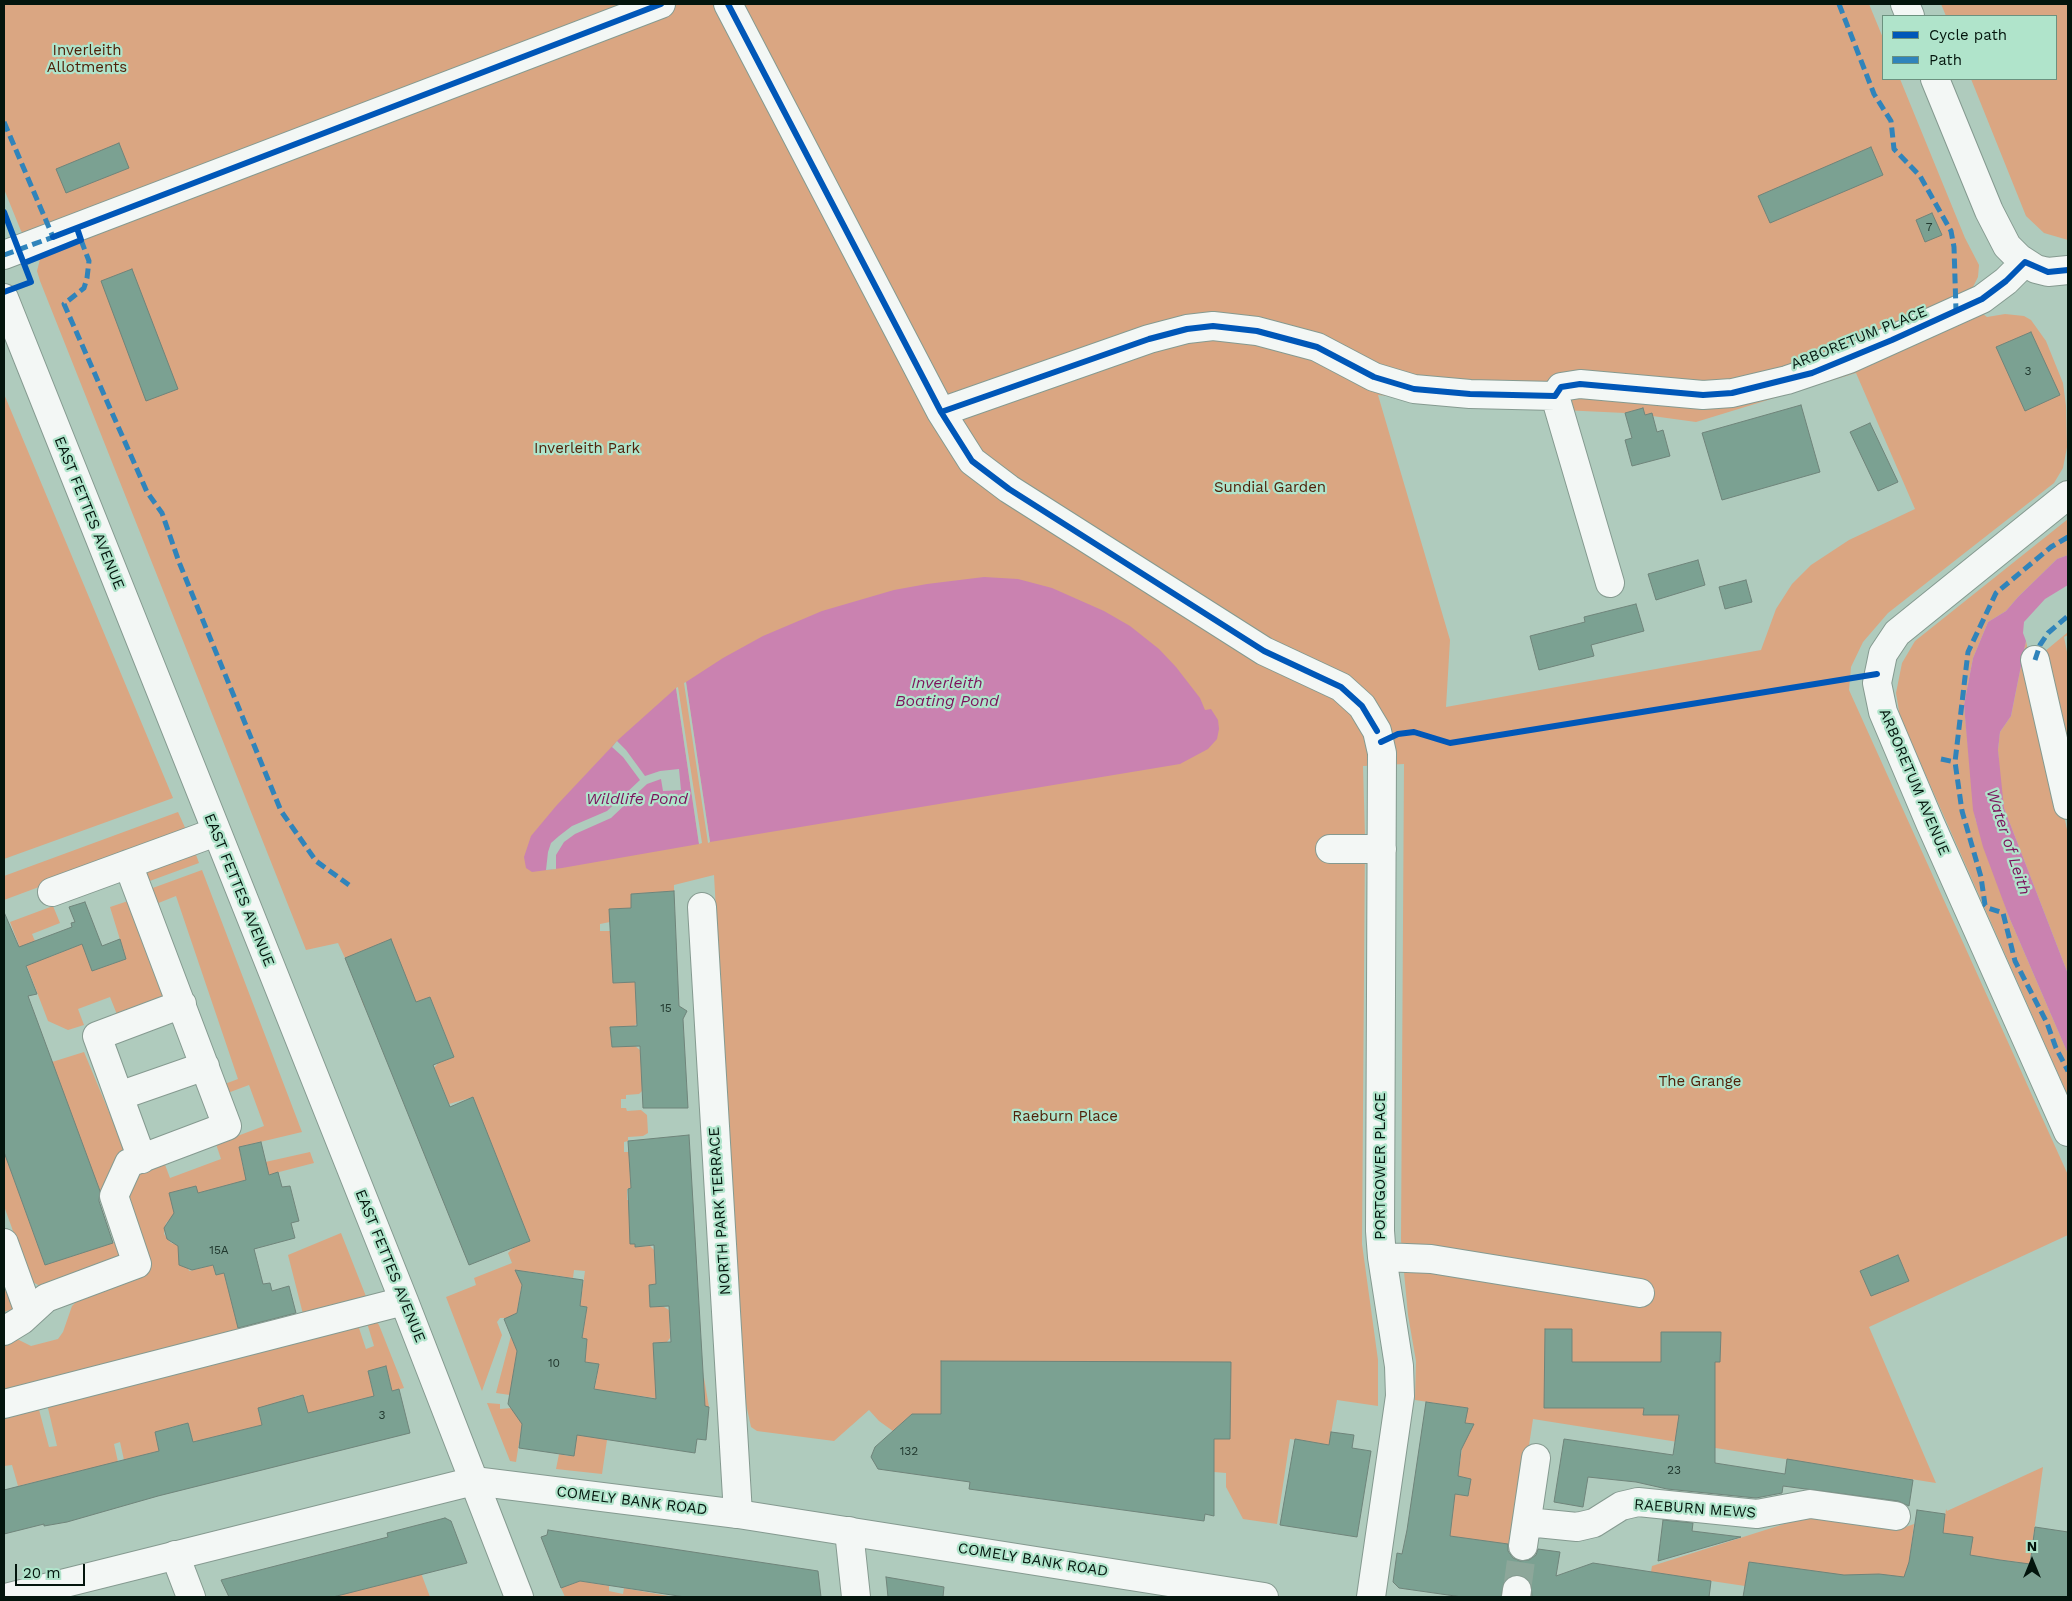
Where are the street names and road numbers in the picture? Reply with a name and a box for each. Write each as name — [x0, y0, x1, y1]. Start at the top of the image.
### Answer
street label: ARBORETUM PLACE — [1788, 302, 1930, 374]
street label: EAST FETTES AVENUE — [50, 434, 128, 592]
street label: ARBORETUM AVENUE — [1875, 706, 1953, 858]
street label: EAST FETTES AVENUE — [200, 811, 278, 969]
street label: PORTGOWER PLACE — [1372, 1092, 1390, 1240]
street label: NORTH PARK TERRACE — [705, 1126, 735, 1296]
street label: EAST FETTES AVENUE — [351, 1187, 429, 1345]
street label: COMELY BANK ROAD — [556, 1483, 708, 1519]
street label: RAEBURN MEWS — [1633, 1496, 1757, 1522]
street label: COMELY BANK ROAD — [957, 1539, 1109, 1581]

